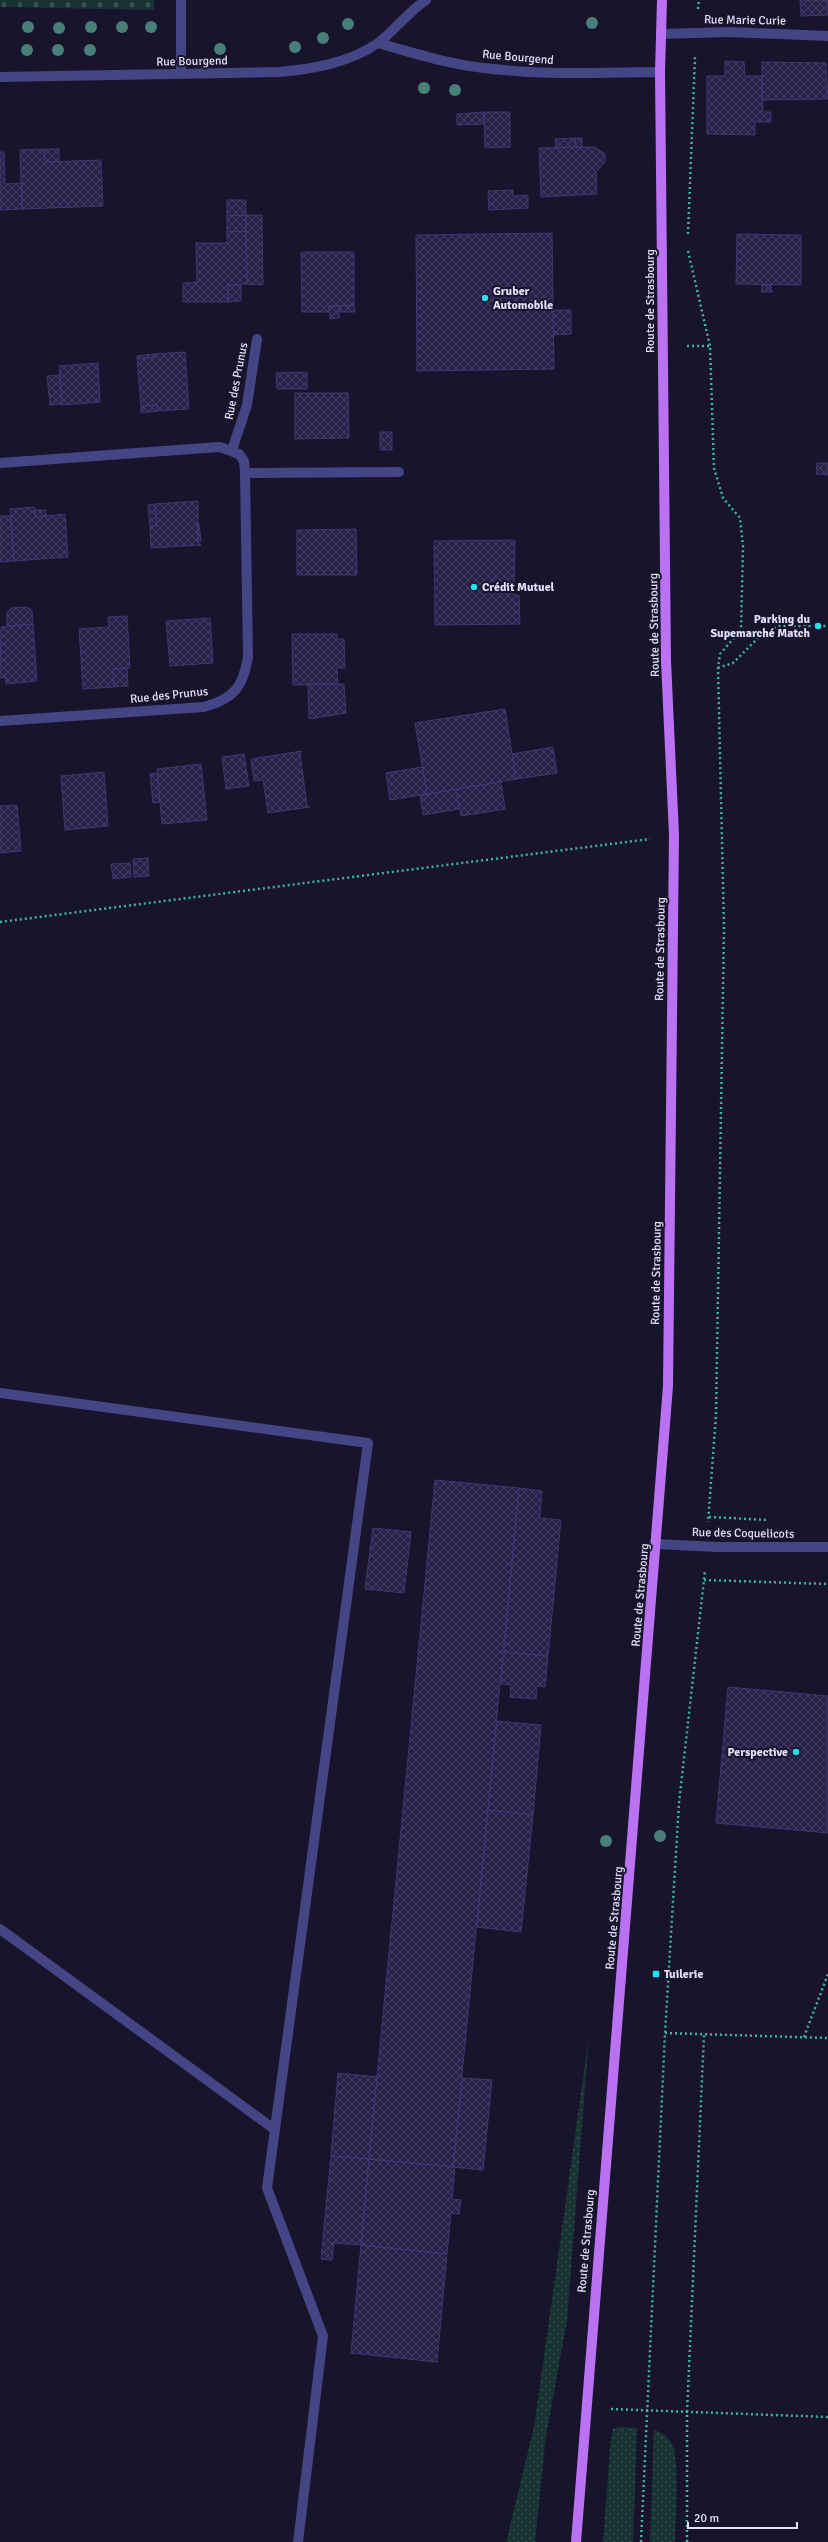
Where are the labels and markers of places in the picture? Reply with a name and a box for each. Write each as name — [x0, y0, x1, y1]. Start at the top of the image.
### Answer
place label: Gruber Automobile — [493, 284, 553, 313]
marker: Gruber Automobile — [480, 293, 490, 303]
place label: Crédit Mutuel — [482, 580, 555, 595]
marker: Crédit Mutuel — [469, 582, 479, 592]
place label: Parking du Supemarché Match — [710, 612, 810, 641]
marker: Parking du Supemarché Match — [813, 621, 823, 631]
place label: Perspective — [727, 1745, 788, 1760]
marker: Perspective — [791, 1747, 801, 1757]
place label: Tuilerie — [664, 1967, 703, 1982]
marker: Tuilerie — [651, 1969, 661, 1979]

